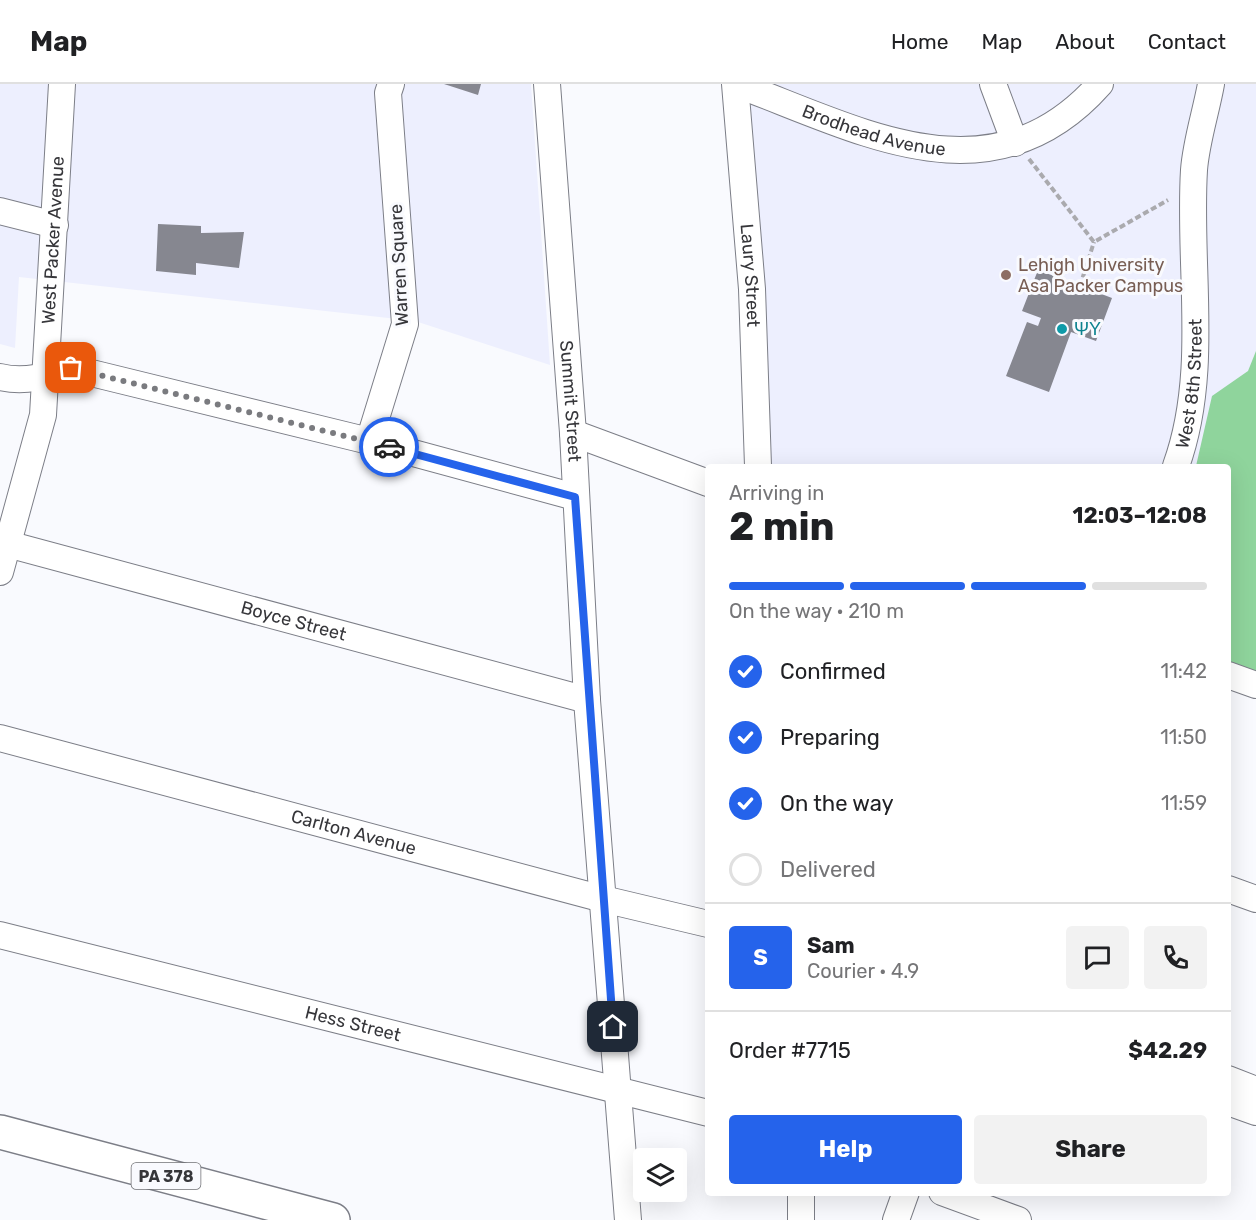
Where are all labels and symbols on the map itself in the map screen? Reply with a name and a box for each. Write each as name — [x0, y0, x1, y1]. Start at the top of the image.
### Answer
street label: Brodhead Avenue — [799, 100, 946, 160]
street label: West Packer Avenue — [37, 155, 69, 325]
street label: Warren Square — [385, 203, 413, 327]
street label: Laury Street — [736, 223, 764, 328]
place label: Lehigh University Asa Packer Campus — [1018, 254, 1183, 297]
marker: Lehigh University Asa Packer Campus — [999, 268, 1013, 282]
place label: ΨΥ — [1074, 318, 1101, 340]
street label: West 8th Street — [1171, 319, 1207, 451]
marker: ΨΥ — [1055, 322, 1069, 336]
street label: Summit Street — [555, 339, 586, 463]
pin — [45, 342, 96, 393]
courier — [359, 417, 419, 477]
street label: Boyce Street — [238, 596, 349, 646]
street label: Carlton Avenue — [289, 805, 419, 860]
street label: Hess Street — [303, 1001, 403, 1046]
pin — [587, 1001, 638, 1052]
road number: PA 378 — [132, 1163, 201, 1189]

